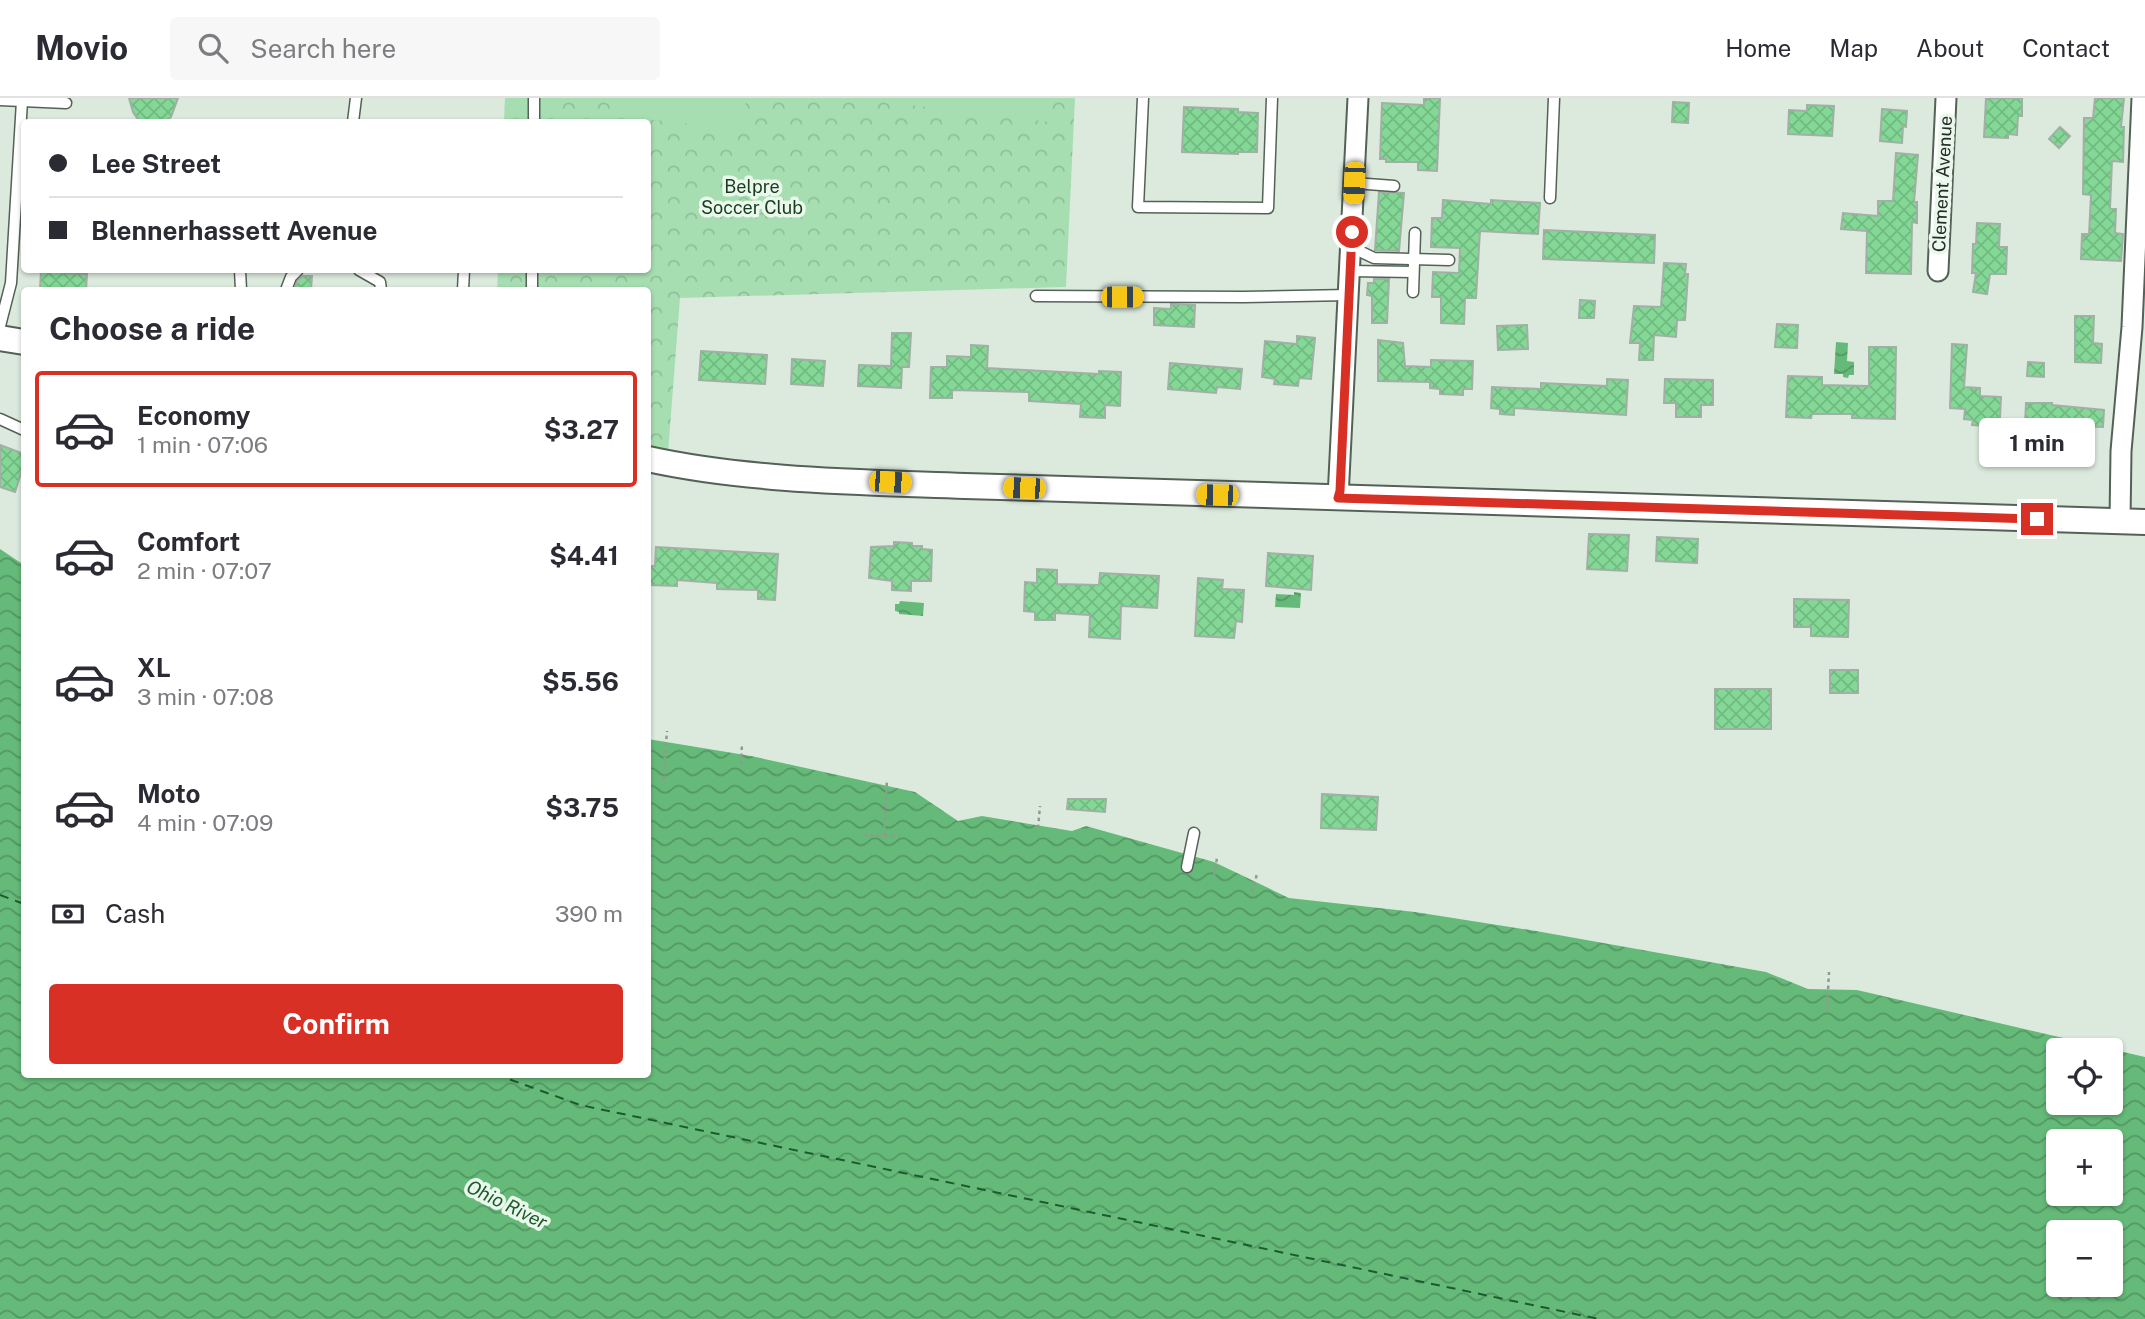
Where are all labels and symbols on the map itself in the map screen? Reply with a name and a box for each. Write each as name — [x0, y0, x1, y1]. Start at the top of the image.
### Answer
street label: Clement Avenue — [1928, 115, 1956, 253]
car — [1343, 161, 1366, 205]
park label: Belpre Soccer Club — [701, 176, 803, 218]
route start — [1336, 216, 1368, 248]
car — [1102, 287, 1144, 308]
callout: 1 min — [1979, 418, 2095, 466]
car — [869, 470, 912, 494]
car — [1003, 477, 1046, 499]
car — [1196, 484, 1239, 506]
route end — [2021, 503, 2053, 535]
water label: Ohio River — [463, 1175, 552, 1233]

